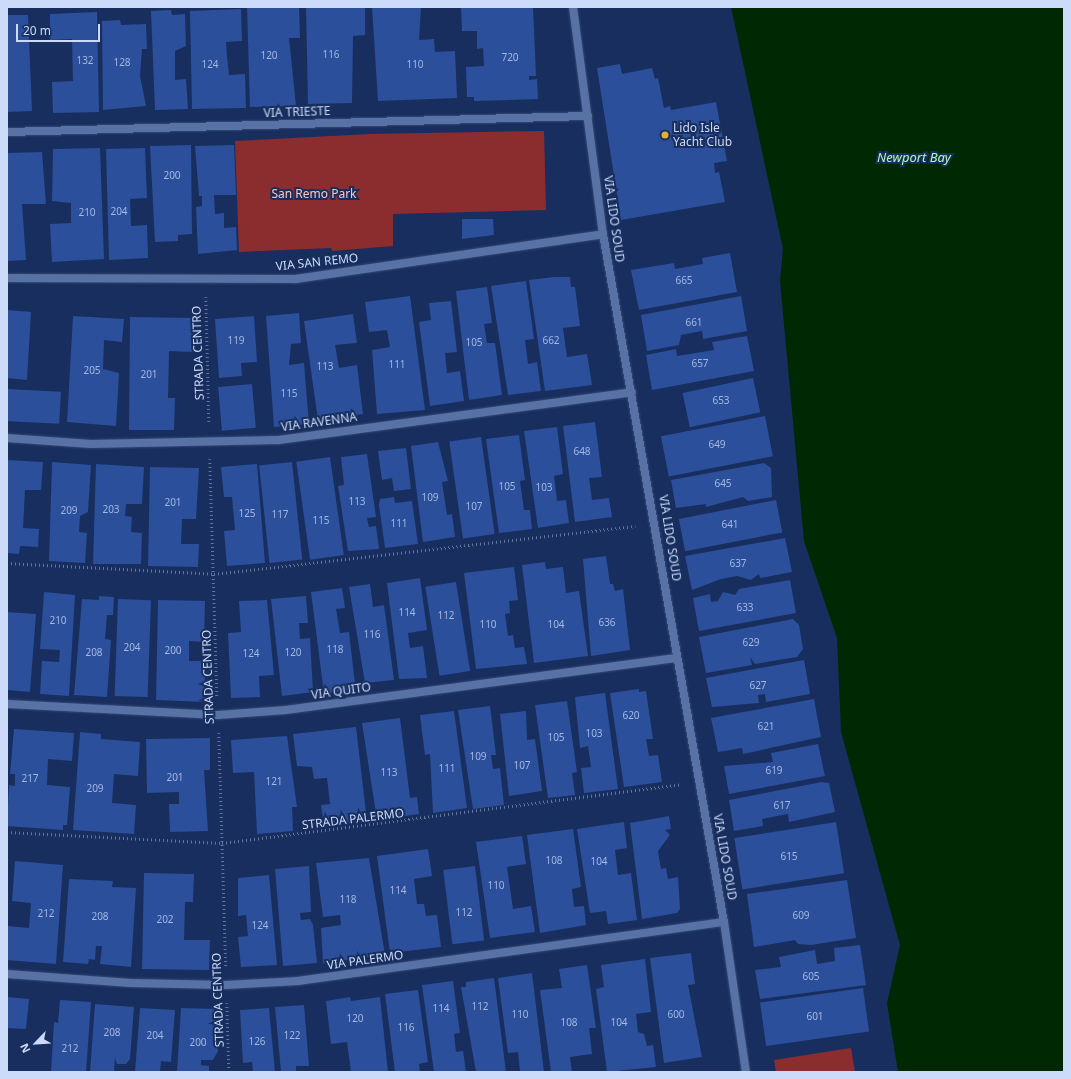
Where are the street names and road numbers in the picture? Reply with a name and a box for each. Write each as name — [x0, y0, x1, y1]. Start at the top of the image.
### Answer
street label: VIA TRIESTE — [263, 104, 331, 120]
street label: VIA LIDO SOUD — [601, 175, 627, 263]
street label: VIA SAN REMO — [275, 251, 359, 273]
street label: STRADA CENTRO — [189, 305, 207, 401]
street label: VIA RAVENNA — [280, 410, 358, 434]
street label: VIA LIDO SOUD — [656, 494, 684, 582]
street label: STRADA CENTRO — [199, 629, 217, 725]
street label: VIA QUITO — [310, 680, 372, 702]
street label: STRADA PALERMO — [301, 806, 405, 832]
street label: VIA LIDO SOUD — [710, 813, 740, 901]
street label: VIA PALERMO — [326, 948, 404, 972]
street label: STRADA CENTRO — [209, 952, 227, 1048]

